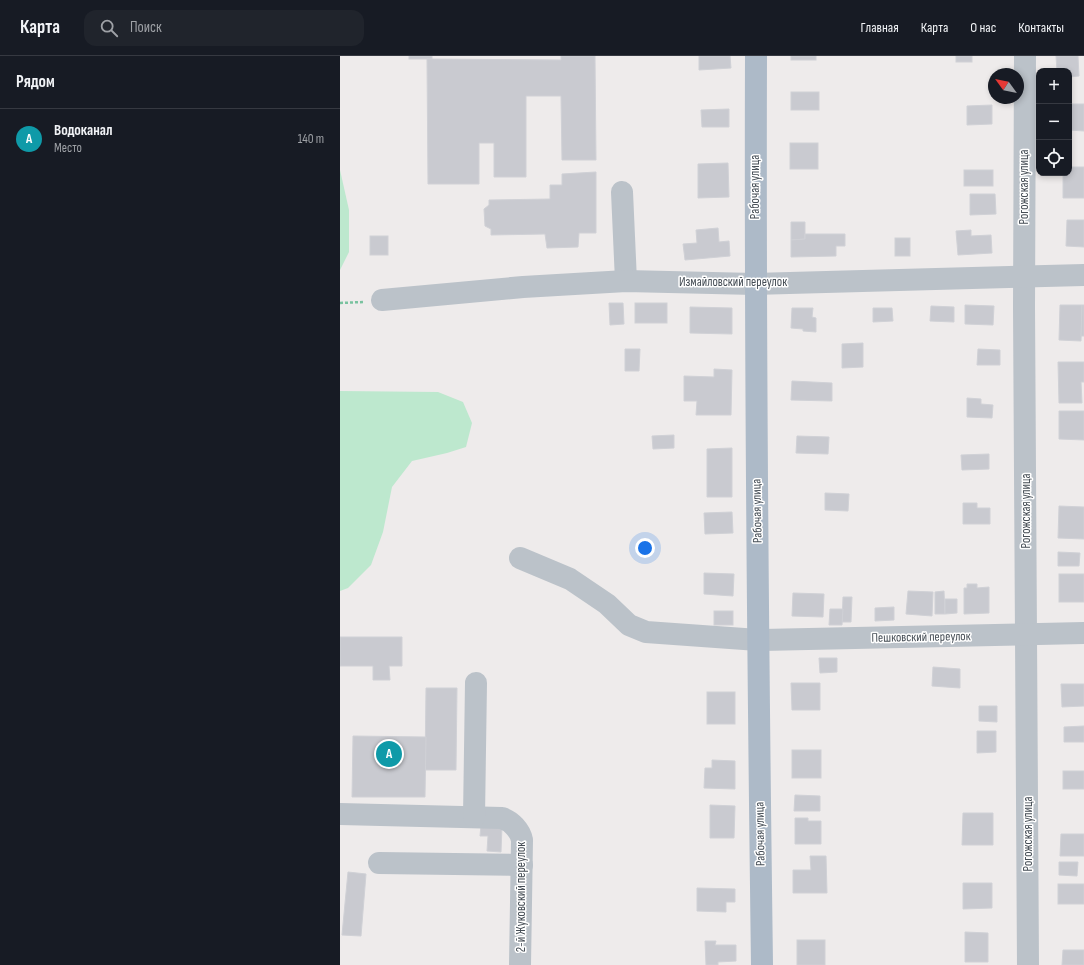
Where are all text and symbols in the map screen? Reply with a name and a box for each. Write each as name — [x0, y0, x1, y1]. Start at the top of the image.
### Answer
search box — [84, 10, 364, 46]
text: Карта — [20, 16, 60, 39]
icon: search — [98, 17, 120, 39]
text: Поиск — [130, 18, 162, 37]
text: Главная — [861, 19, 899, 36]
text: Карта — [921, 19, 948, 36]
text: О нас — [970, 19, 996, 36]
text: Контакты — [1018, 19, 1064, 36]
north arrow — [988, 68, 1024, 104]
map controls — [1036, 68, 1072, 176]
button: + — [1036, 68, 1072, 104]
text: Рядом — [16, 72, 55, 92]
button: − — [1036, 104, 1072, 140]
text: Водоканал — [54, 121, 112, 140]
text: A — [26, 131, 32, 147]
text: 140 m — [298, 131, 324, 147]
text: Место — [54, 140, 82, 156]
button: locate — [1036, 140, 1072, 176]
street label: Рогожская улица — [1016, 149, 1032, 225]
street label: Рабочая улица — [747, 155, 763, 219]
street label: Измайловский переулок — [679, 274, 787, 290]
street label: Рогожская улица — [1018, 473, 1034, 549]
street label: Рабочая улица — [748, 479, 766, 543]
your location — [635, 538, 655, 558]
street label: Пешковский переулок — [871, 628, 971, 646]
pin: A — [376, 739, 402, 769]
street label: Рогожская улица — [1020, 796, 1036, 872]
street label: Рабочая улица — [751, 802, 769, 866]
street label: 2-й Жуковский переулок — [513, 842, 529, 952]

